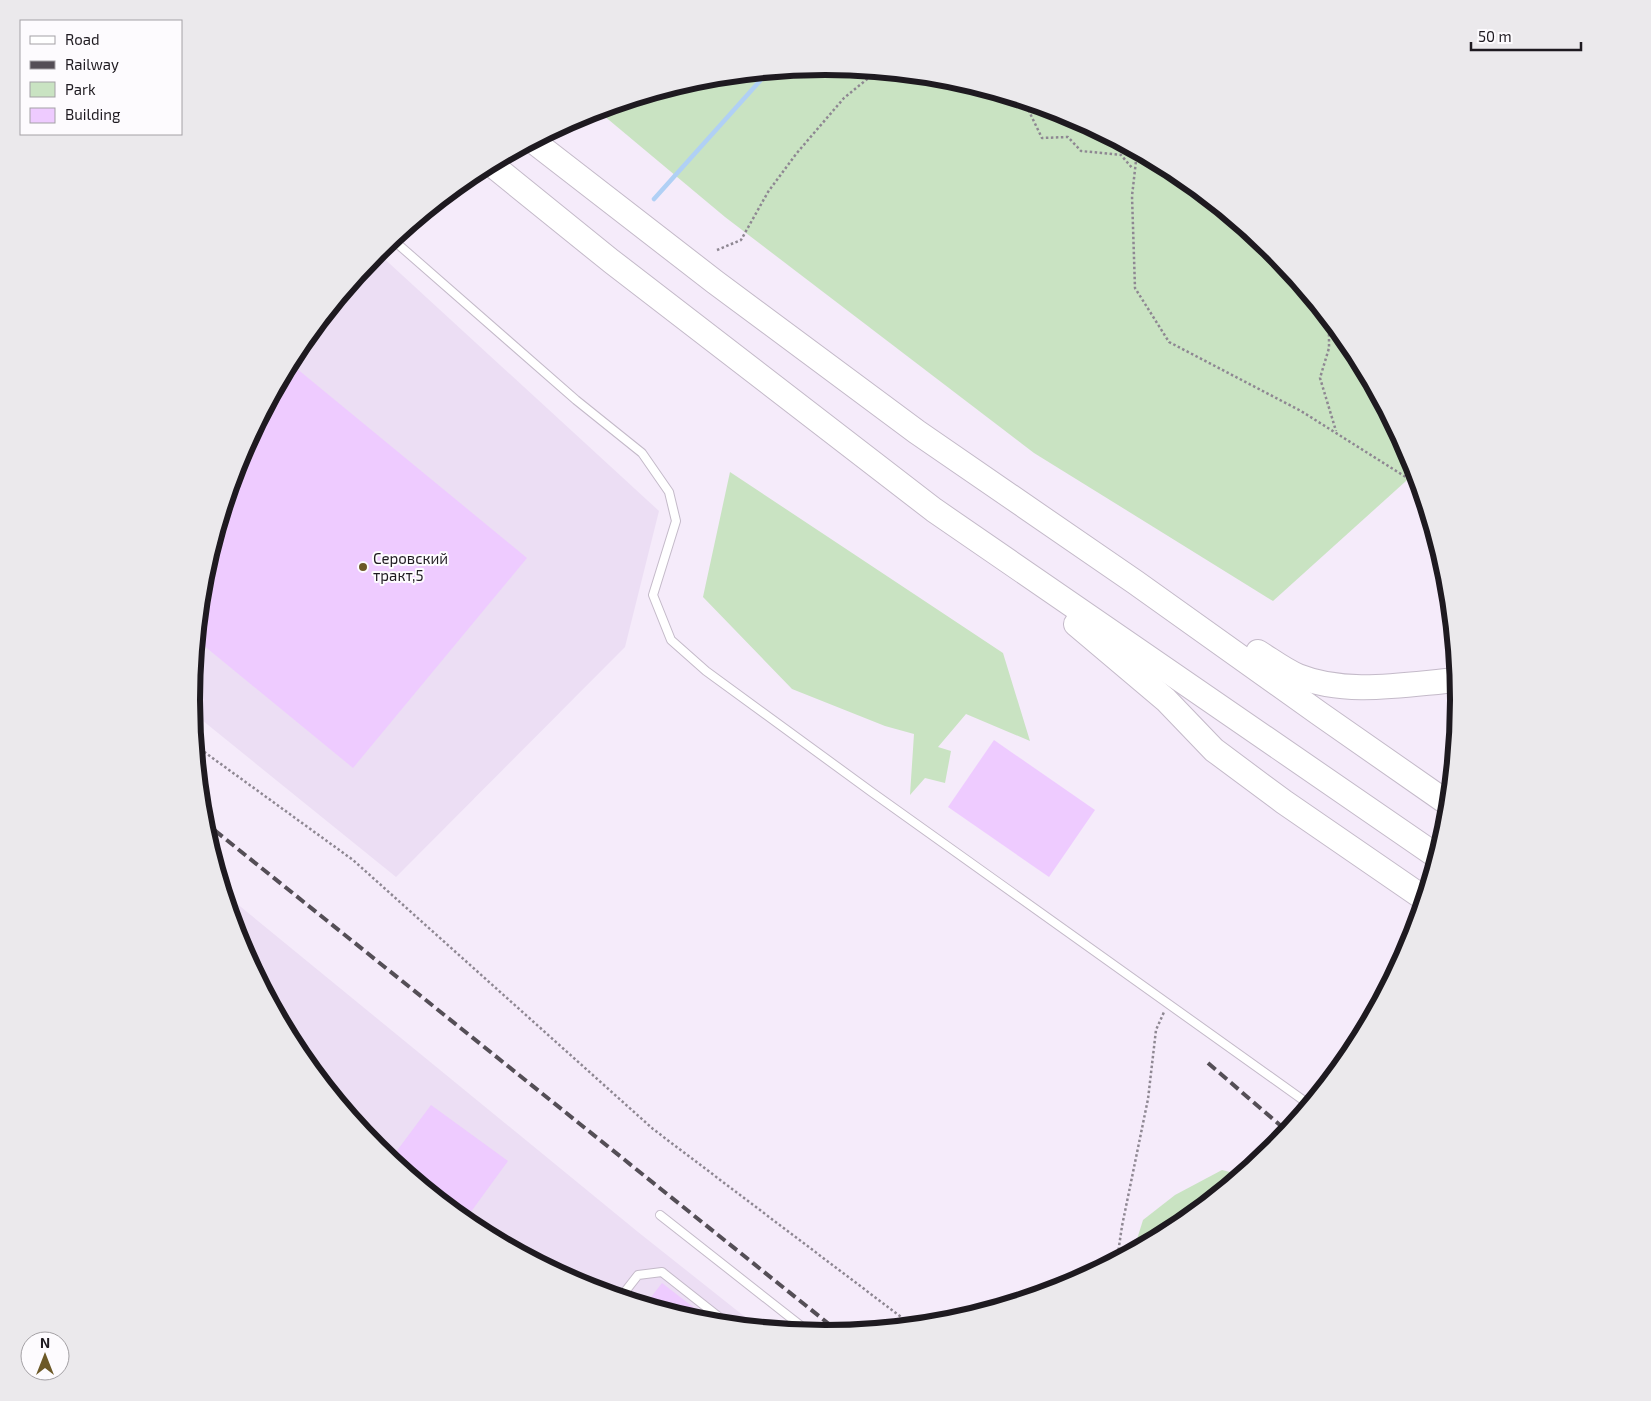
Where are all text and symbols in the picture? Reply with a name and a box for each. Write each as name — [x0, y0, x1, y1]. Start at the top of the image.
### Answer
legend — [20, 20, 182, 135]
scale bar — [1471, 20, 1581, 52]
text: 50 m — [1478, 27, 1512, 45]
text: Road — [65, 30, 100, 48]
text: Railway — [65, 55, 119, 73]
text: Park — [65, 80, 96, 98]
text: Building — [65, 105, 121, 123]
place label: Серовский тракт,5 — [373, 549, 448, 584]
marker: Серовский тракт,5 — [357, 561, 369, 573]
north arrow — [20, 1331, 70, 1381]
text: N — [40, 1334, 50, 1351]

